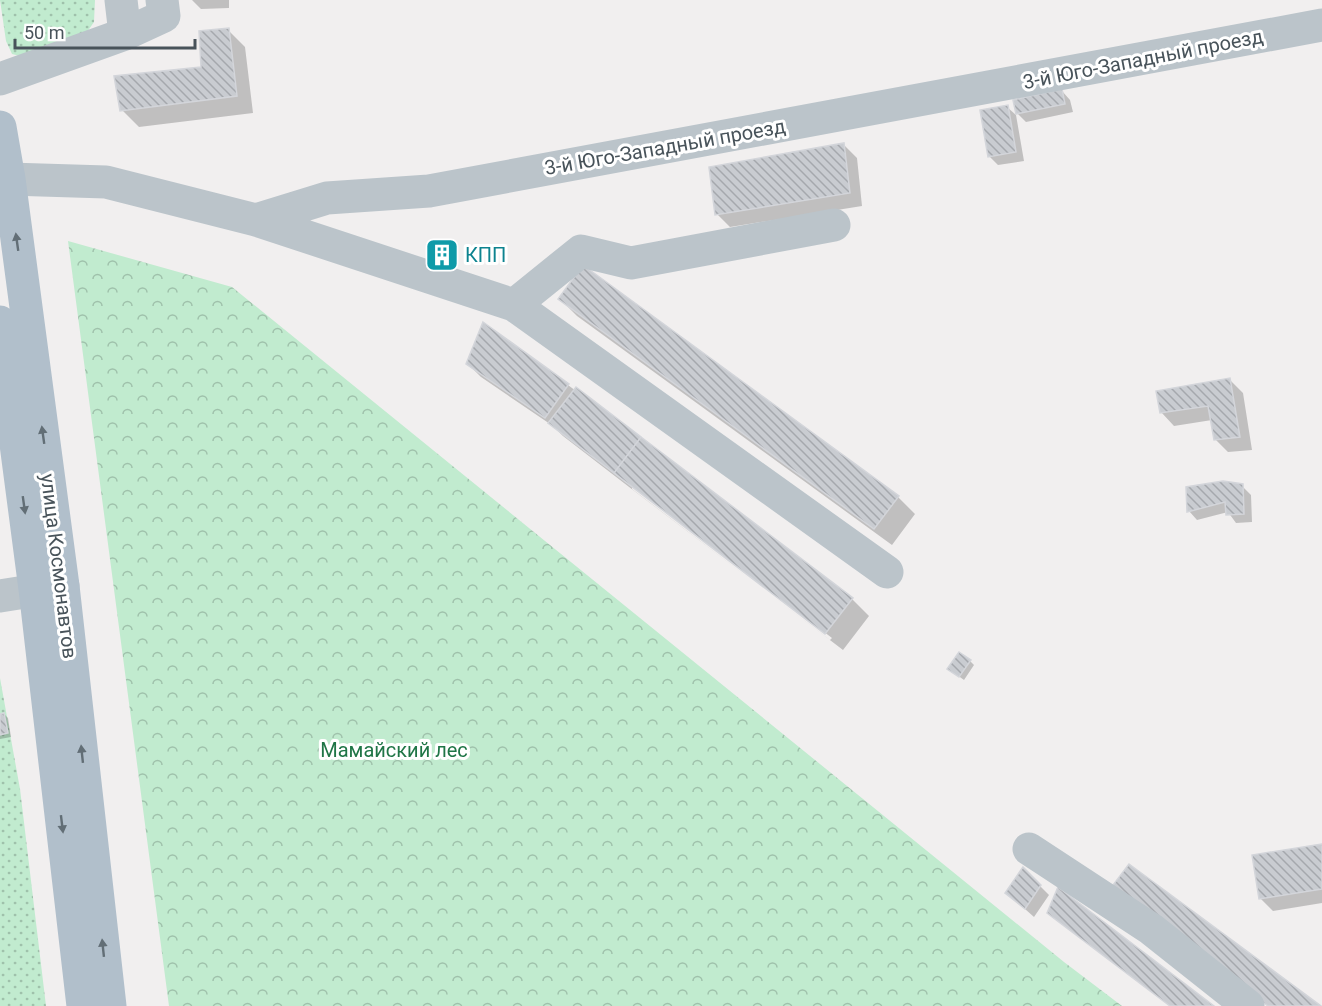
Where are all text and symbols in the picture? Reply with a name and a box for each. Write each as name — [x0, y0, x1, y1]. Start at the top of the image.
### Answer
scale bar — [15, 12, 195, 50]
text: 50 m — [24, 22, 64, 43]
street label: 3-й Юго-Западный проезд — [1021, 24, 1265, 94]
street label: 3-й Юго-Западный проезд — [543, 114, 787, 180]
one-way arrow — [13, 233, 22, 252]
building icon: КПП — [424, 237, 460, 273]
place label: КПП — [465, 243, 506, 267]
one-way arrow — [38, 426, 47, 445]
street label: улица Космонавтов — [36, 472, 82, 660]
one-way arrow — [20, 495, 29, 514]
park label: Мамайский лес — [320, 738, 468, 762]
one-way arrow — [77, 744, 86, 763]
one-way arrow — [57, 814, 67, 833]
one-way arrow — [98, 938, 108, 957]

